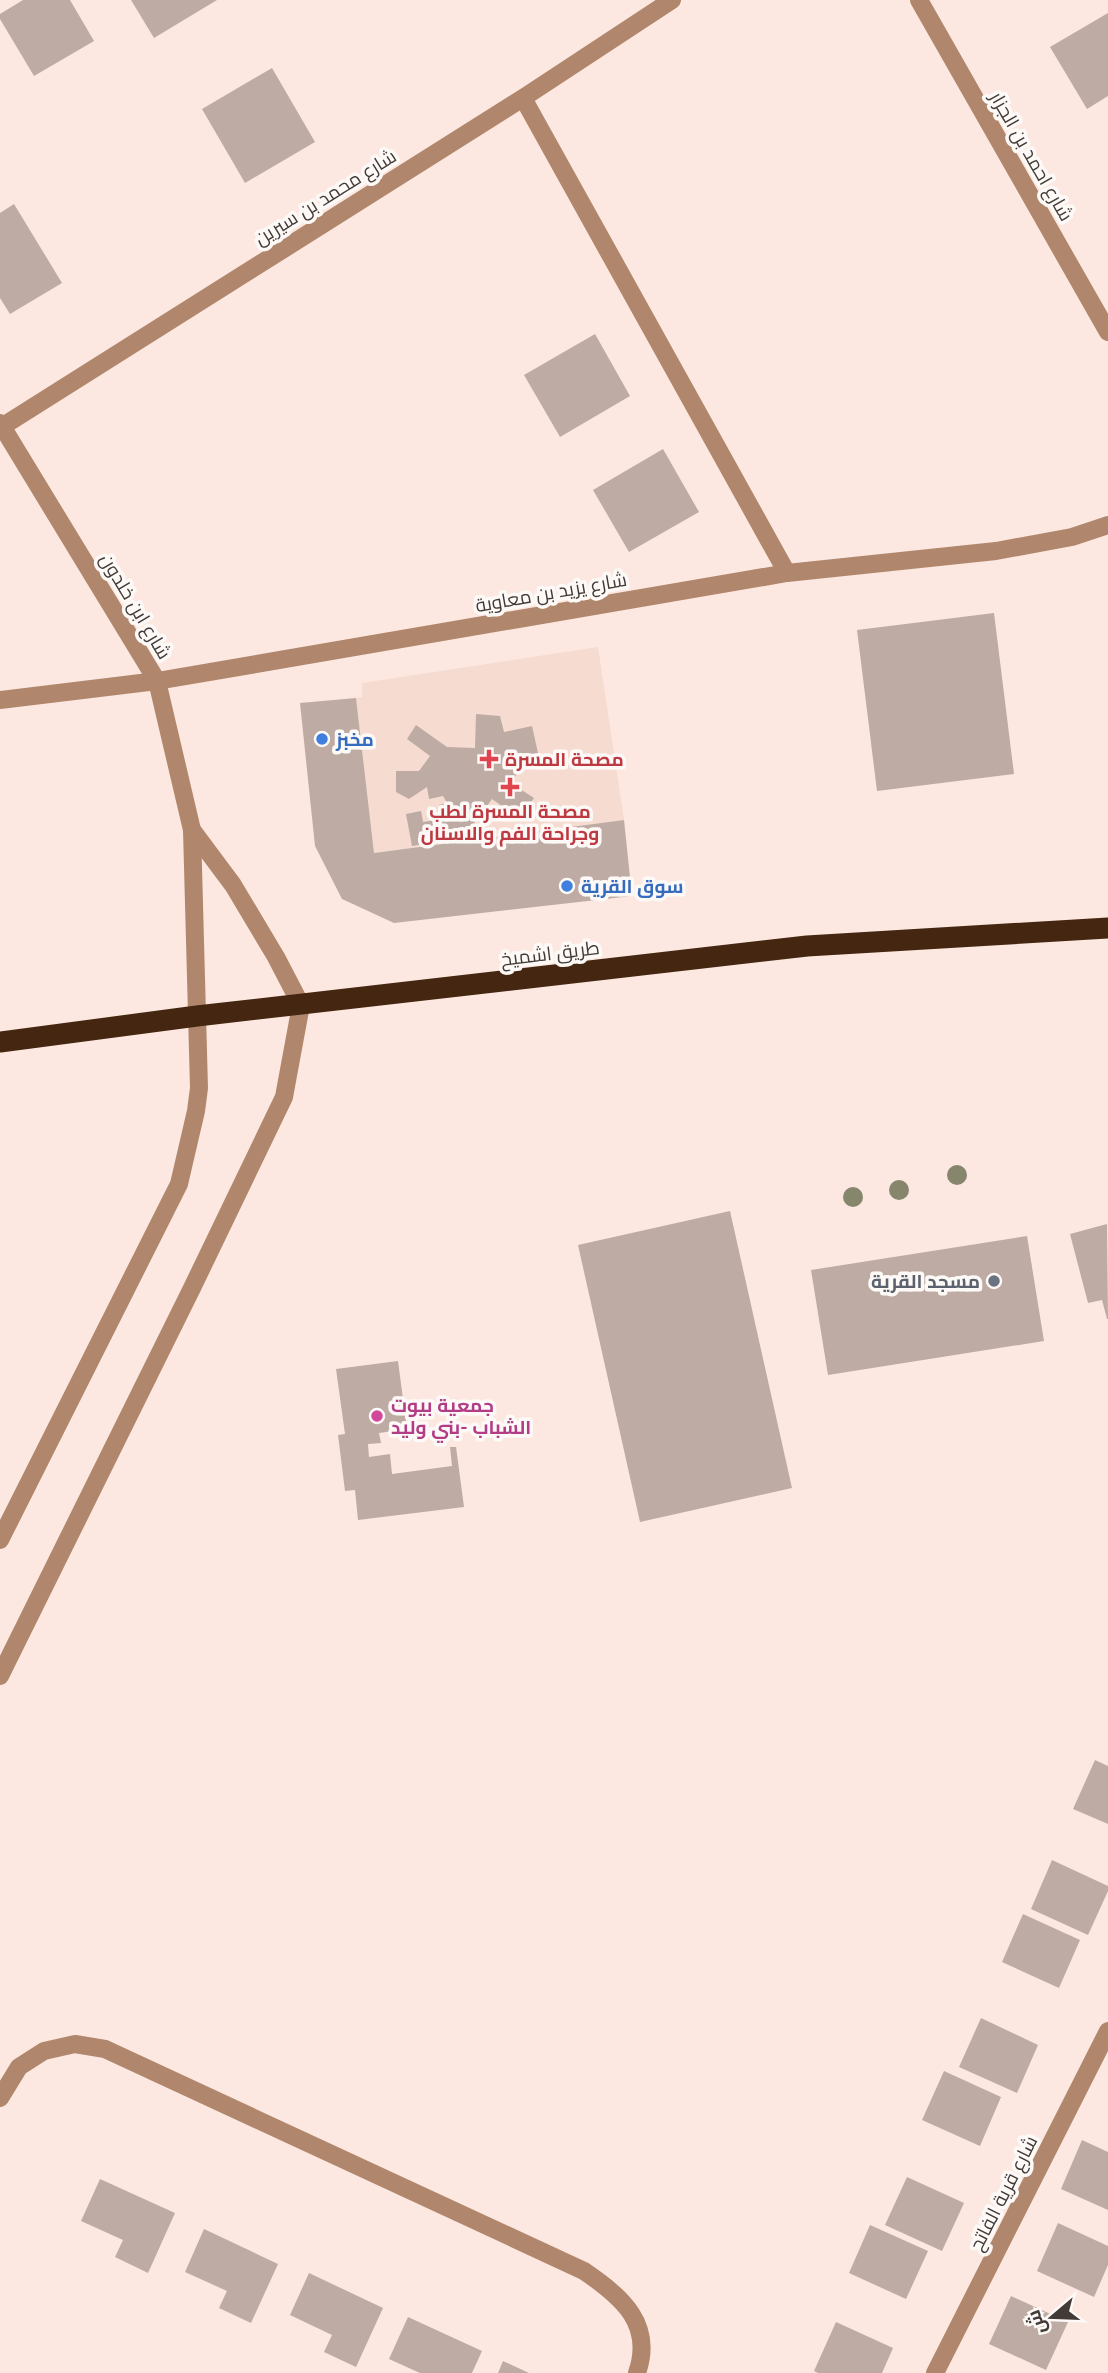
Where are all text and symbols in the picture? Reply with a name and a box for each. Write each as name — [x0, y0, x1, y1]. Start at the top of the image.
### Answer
street label: شارع احمد بن الجزار — [983, 87, 1078, 226]
street label: شارع محمد بن سيرين — [250, 145, 401, 252]
street label: شارع ابن خلدون — [93, 549, 176, 664]
street label: شارع يزيد بن معاوية — [474, 568, 629, 619]
place label: مخبز — [335, 728, 374, 751]
marker: مخبز — [314, 731, 330, 747]
place label: مصحة المسرة — [505, 748, 624, 771]
marker: مصحة المسرة — [479, 749, 499, 769]
marker: مصحة المسرة لطب وجراحة الفم والاسنان — [500, 777, 520, 797]
place label: مصحة المسرة لطب وجراحة الفم والاسنان — [421, 800, 599, 847]
place label: سوق القرية — [581, 875, 683, 898]
marker: سوق القرية — [559, 878, 575, 894]
street label: طريق اشميخ — [499, 936, 601, 973]
place label: مسجد القرية — [871, 1270, 980, 1293]
marker: مسجد القرية — [986, 1273, 1002, 1289]
place label: جمعية بيوت الشباب -بني وليد — [391, 1394, 531, 1443]
marker: جمعية بيوت الشباب -بني وليد — [369, 1408, 385, 1424]
street label: شارع قرية الفاتح — [965, 2132, 1044, 2256]
north arrow — [1017, 2282, 1087, 2352]
text: ش — [1022, 2307, 1051, 2338]

